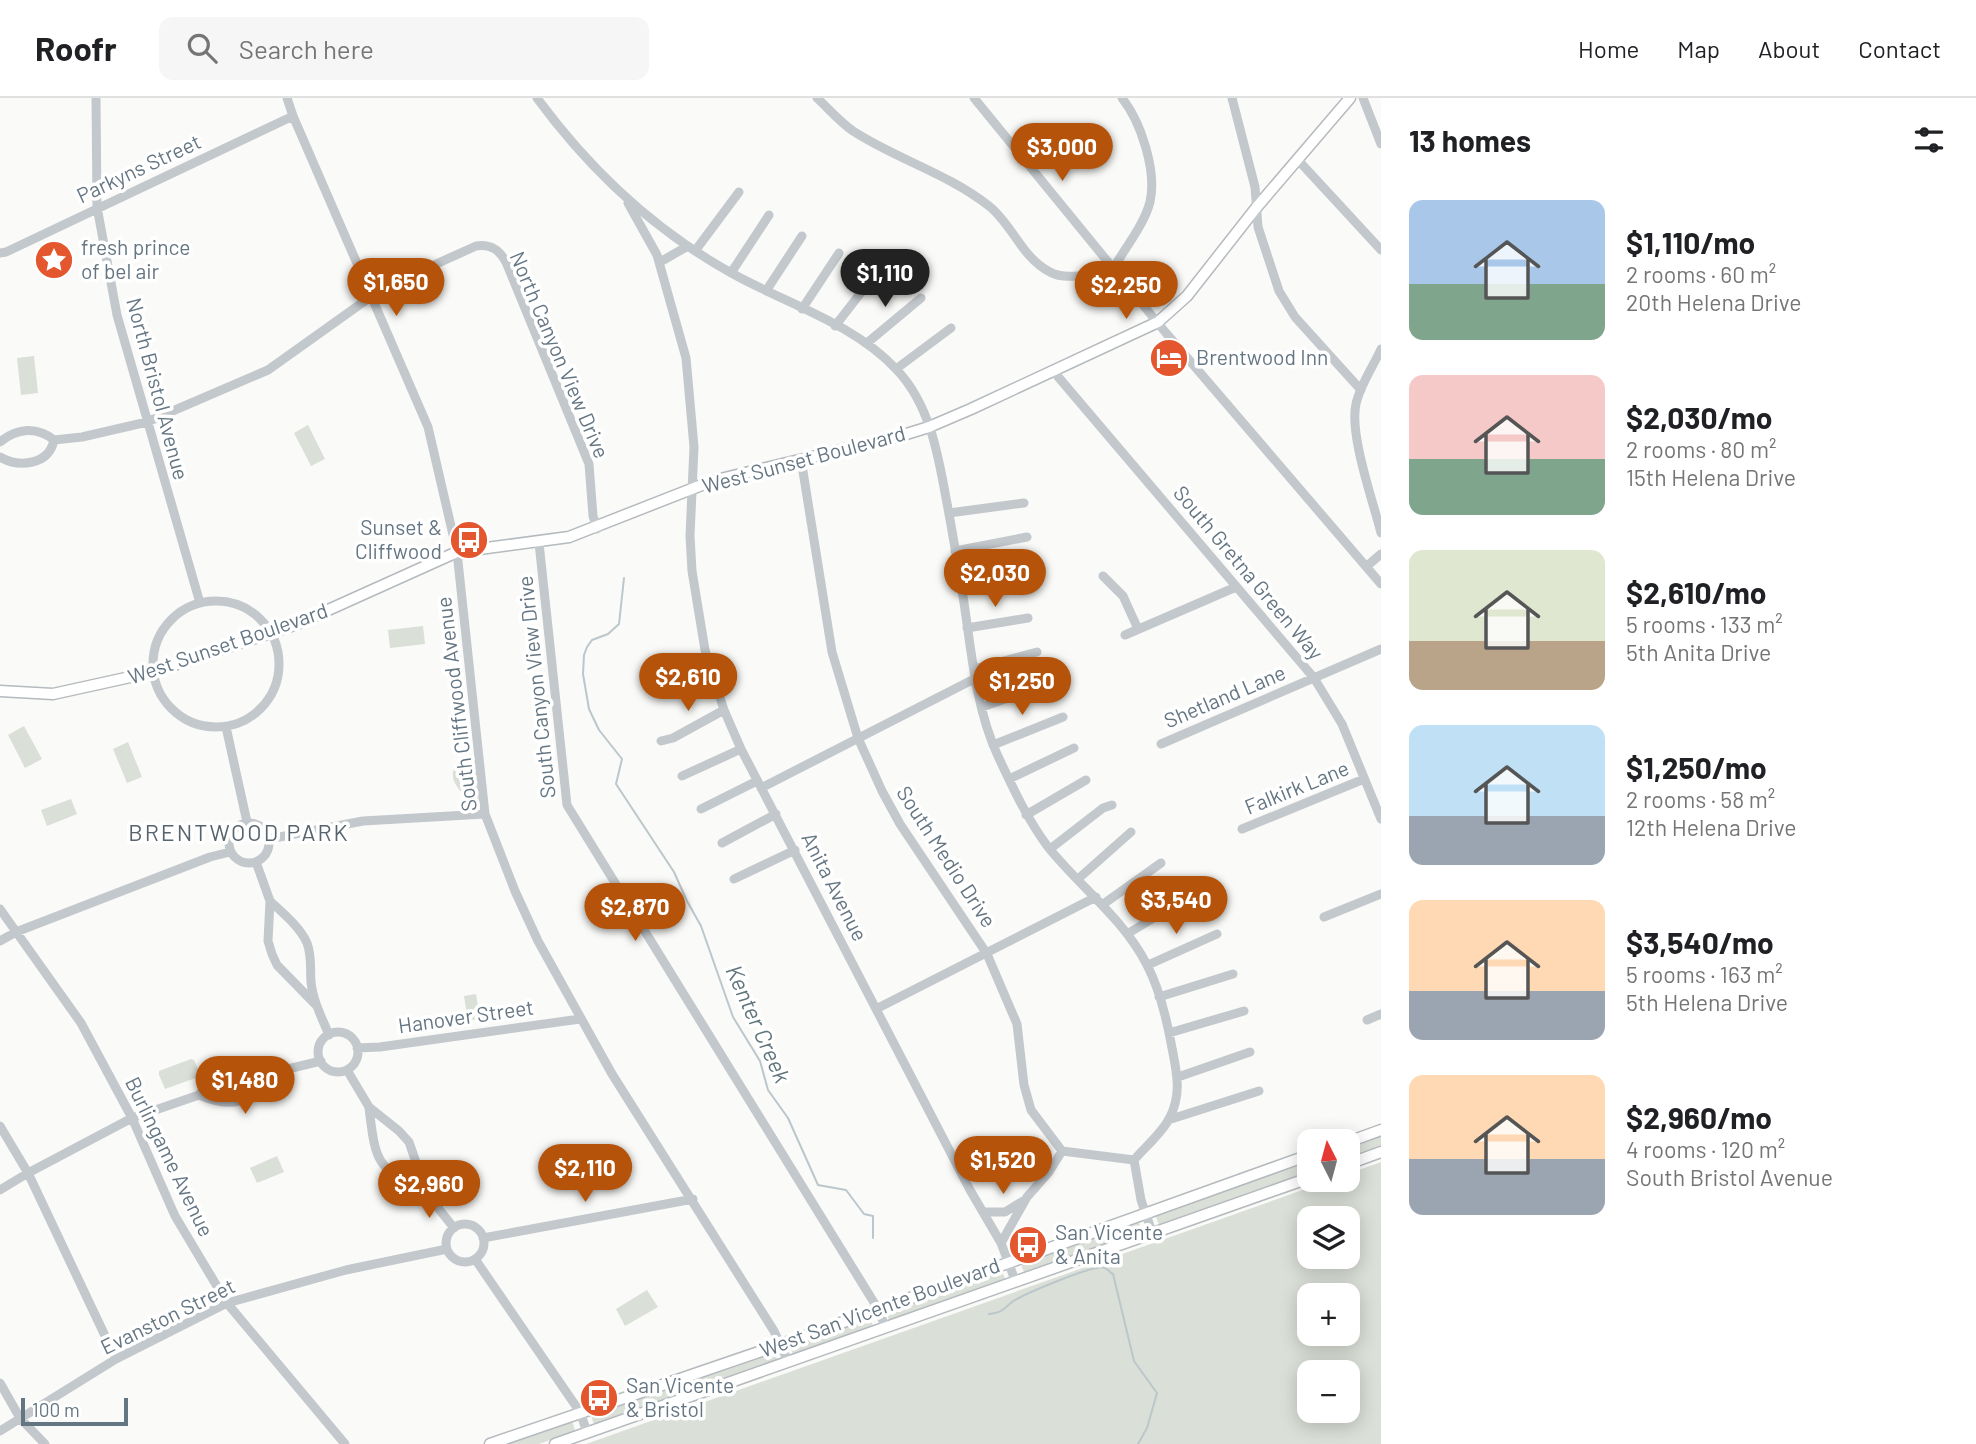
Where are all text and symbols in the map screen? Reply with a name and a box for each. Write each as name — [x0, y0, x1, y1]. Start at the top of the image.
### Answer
search box — [159, 17, 649, 80]
text: Roofr — [35, 28, 117, 68]
icon: search — [183, 29, 221, 67]
text: Search here — [239, 33, 374, 64]
text: Home — [1578, 34, 1639, 63]
text: Map — [1677, 34, 1720, 63]
text: About — [1758, 34, 1820, 63]
text: Contact — [1858, 34, 1941, 63]
icon: filters — [1910, 121, 1948, 159]
text: 13 homes — [1409, 122, 1531, 158]
pin: $3,000 — [1005, 123, 1119, 183]
street label: Parkyns Street — [72, 128, 204, 207]
text: $3,000 — [1027, 132, 1097, 160]
text: $1,110/mo — [1626, 224, 1755, 260]
icon: home — [1465, 228, 1549, 312]
place label: fresh prince of bel air — [81, 234, 190, 283]
place icon: fresh prince of bel air — [33, 239, 75, 281]
street label: North Canyon View Drive — [505, 247, 615, 462]
pin: $1,110 — [828, 250, 942, 309]
pin: $1,650 — [339, 258, 453, 318]
text: $1,110 — [857, 258, 913, 286]
text: 2 rooms · 60 m² — [1626, 260, 1776, 288]
pin: $2,250 — [1069, 262, 1183, 321]
text: $1,650 — [363, 267, 429, 295]
text: $2,250 — [1091, 270, 1161, 298]
text: 20th Helena Drive — [1626, 288, 1802, 316]
street label: North Bristol Avenue — [122, 295, 195, 482]
hotel icon: Brentwood Inn — [1148, 337, 1190, 379]
place label: Brentwood Inn — [1196, 344, 1328, 369]
text: $2,030/mo — [1626, 399, 1773, 435]
icon: home — [1465, 403, 1549, 487]
street label: West Sunset Boulevard — [699, 419, 908, 498]
text: 2 rooms · 80 m² — [1626, 435, 1776, 463]
text: 15th Helena Drive — [1626, 463, 1796, 491]
street label: South Gretna Green Way — [1169, 480, 1329, 664]
place label: Sunset & Cliffwood — [355, 514, 442, 563]
bus stop icon: Sunset & Cliffwood — [448, 519, 490, 561]
pin: $2,030 — [938, 550, 1052, 609]
text: $2,030 — [960, 558, 1030, 586]
text: $2,610/mo — [1626, 574, 1767, 610]
street label: South Canyon View Drive — [511, 575, 560, 800]
icon: home — [1465, 578, 1549, 662]
street label: South Cliffwood Avenue — [430, 595, 481, 813]
street label: West Sunset Boulevard — [125, 597, 331, 688]
text: 5 rooms · 133 m² — [1626, 610, 1783, 638]
text: 5th Anita Drive — [1626, 638, 1771, 666]
pin: $2,610 — [631, 654, 745, 713]
pin: $1,250 — [965, 658, 1079, 717]
street label: Shetland Lane — [1160, 659, 1289, 732]
text: $2,610 — [655, 662, 721, 690]
text: $1,250 — [989, 666, 1055, 694]
text: $1,250/mo — [1626, 749, 1767, 785]
icon: home — [1465, 753, 1549, 837]
street label: Falkirk Lane — [1241, 754, 1352, 819]
street label: South Medio Drive — [892, 781, 1002, 932]
text: 2 rooms · 58 m² — [1626, 785, 1775, 813]
text: 12th Helena Drive — [1626, 813, 1797, 841]
district label: BRENTWOOD PARK — [128, 818, 350, 846]
street label: Anita Avenue — [797, 828, 873, 945]
pin: $3,540 — [1119, 876, 1233, 936]
pin: $2,870 — [578, 884, 692, 943]
text: $3,540 — [1140, 885, 1212, 913]
text: $2,870 — [600, 892, 670, 920]
text: $3,540/mo — [1626, 924, 1774, 960]
icon: home — [1465, 928, 1549, 1012]
water label: Kenter Creek — [721, 960, 797, 1087]
text: 5 rooms · 163 m² — [1626, 960, 1783, 988]
text: 5th Helena Drive — [1626, 988, 1788, 1016]
street label: Hanover Street — [396, 994, 535, 1037]
pin: $1,480 — [188, 1056, 302, 1116]
text: $1,480 — [212, 1065, 278, 1093]
street label: Burlingame Avenue — [121, 1072, 220, 1240]
text: $2,960/mo — [1626, 1099, 1772, 1135]
icon: home — [1465, 1103, 1549, 1187]
north arrow — [1297, 1129, 1360, 1192]
map controls — [1297, 1129, 1360, 1423]
text: 4 rooms · 120 m² — [1626, 1135, 1785, 1163]
pin: $1,520 — [946, 1136, 1060, 1196]
pin: $2,110 — [528, 1144, 642, 1204]
text: $1,520 — [970, 1145, 1036, 1173]
text: $2,110 — [554, 1153, 616, 1181]
pin: $2,960 — [372, 1160, 486, 1220]
text: South Bristol Avenue — [1626, 1163, 1833, 1191]
text: $2,960 — [394, 1169, 464, 1197]
button: layers — [1297, 1206, 1360, 1269]
place label: San Vicente & Anita — [1055, 1219, 1163, 1268]
bus stop icon: San Vicente & Anita — [1007, 1224, 1049, 1266]
street label: West San Vicente Boulevard — [756, 1251, 1003, 1362]
street label: Evanston Street — [96, 1272, 239, 1359]
button: + — [1297, 1283, 1360, 1346]
button: − — [1297, 1360, 1360, 1423]
place label: San Vicente & Bristol — [626, 1372, 734, 1421]
bus stop icon: San Vicente & Bristol — [578, 1377, 620, 1419]
scale bar — [21, 1395, 128, 1427]
text: 100 m — [32, 1398, 80, 1421]

